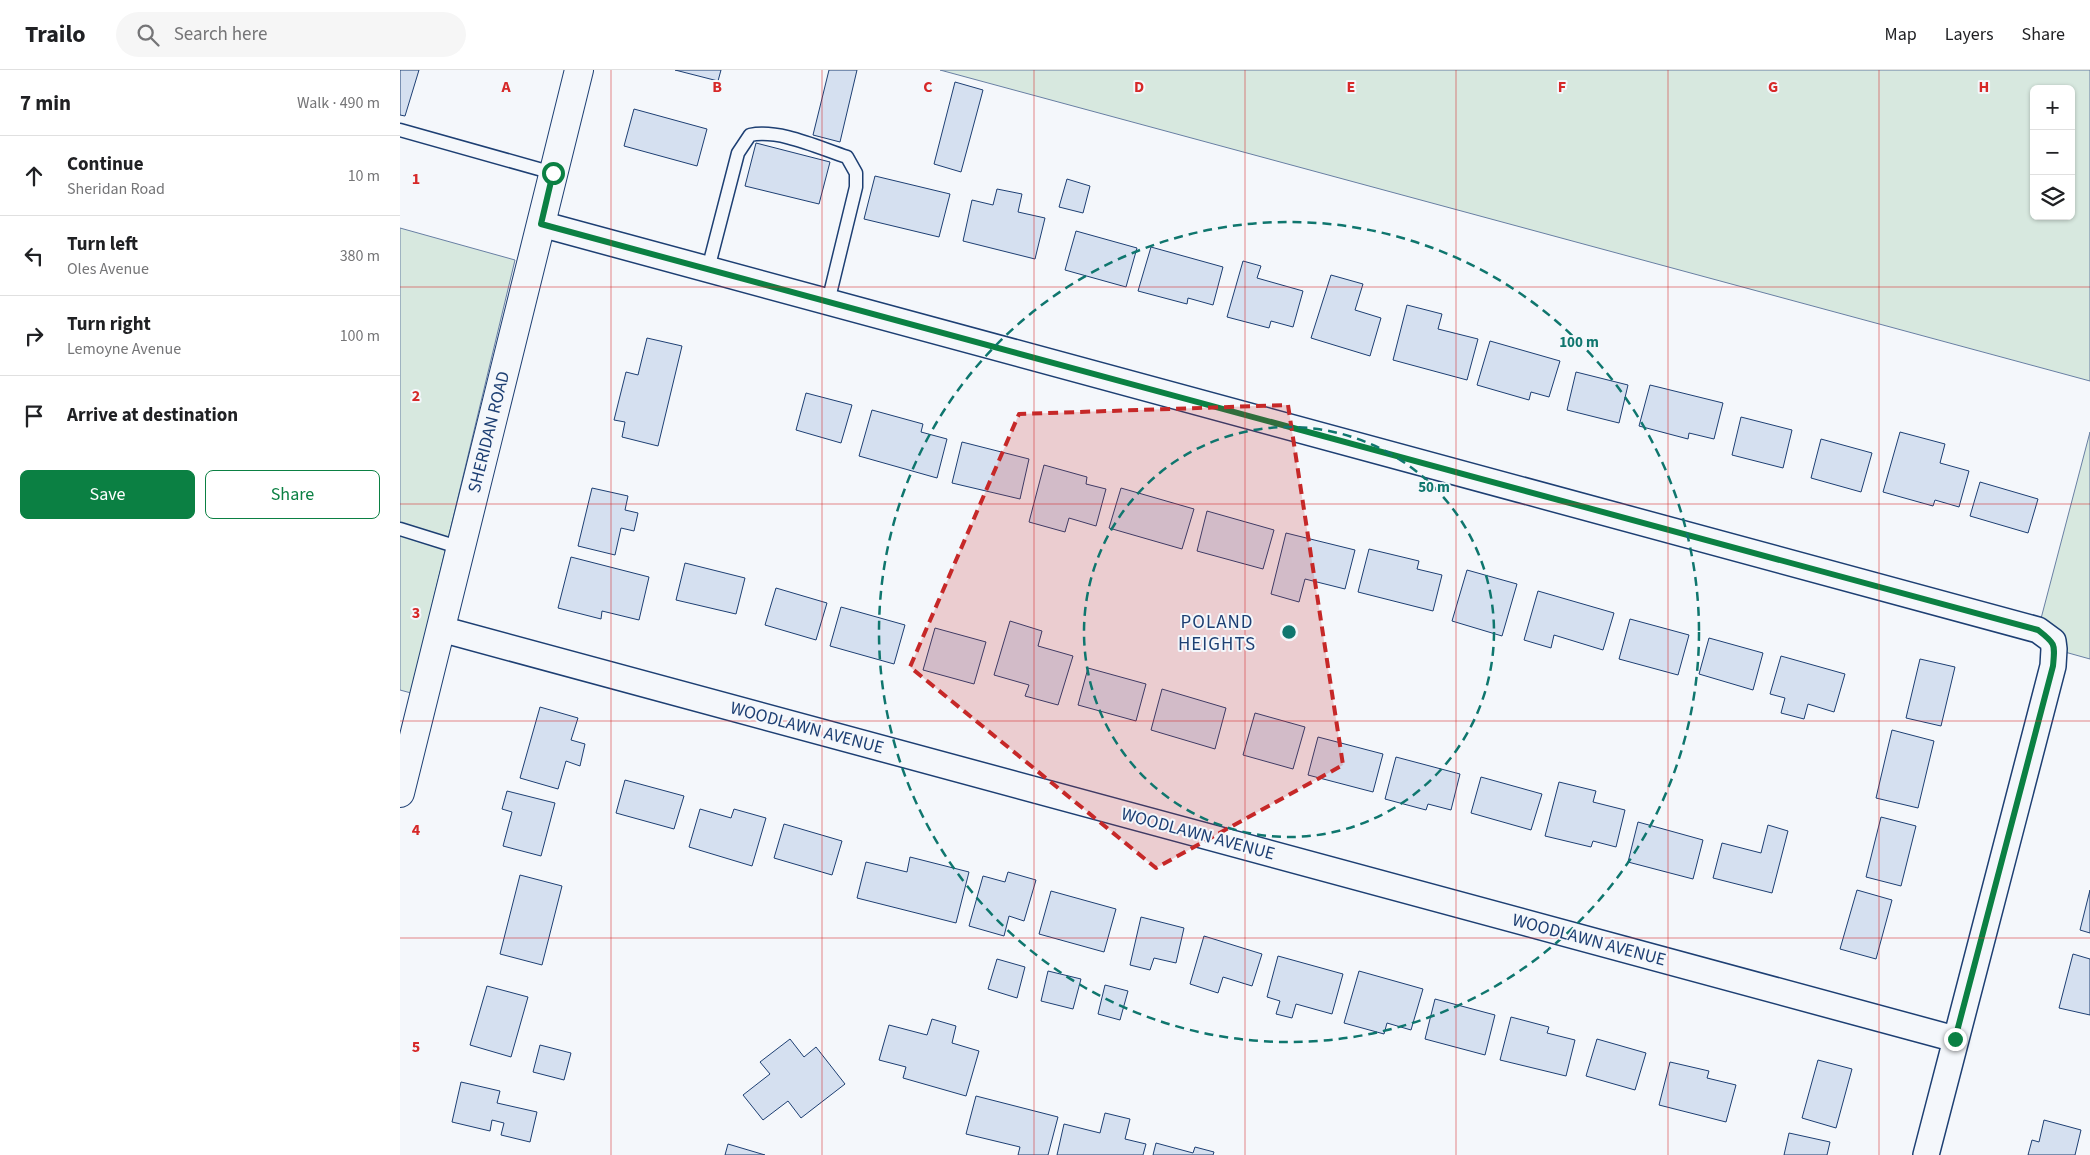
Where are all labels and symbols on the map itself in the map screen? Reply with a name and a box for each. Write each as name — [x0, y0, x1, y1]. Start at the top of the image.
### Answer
text: A — [500, 76, 511, 98]
text: B — [712, 76, 722, 98]
text: C — [923, 76, 933, 98]
text: D — [1134, 76, 1144, 98]
text: E — [1347, 76, 1355, 98]
text: F — [1558, 76, 1566, 98]
text: G — [1768, 76, 1778, 98]
text: H — [1979, 76, 1989, 98]
route start — [542, 162, 565, 185]
text: 1 — [412, 168, 420, 190]
text: 100 m — [1559, 332, 1599, 353]
street label: SHERIDAN ROAD — [462, 369, 516, 495]
text: 2 — [412, 385, 420, 407]
text: 50 m — [1418, 477, 1450, 498]
text: 3 — [412, 602, 420, 624]
district label: POLAND HEIGHTS — [1178, 609, 1256, 658]
centre of rings — [1280, 623, 1298, 641]
street label: WOODLAWN AVENUE — [727, 695, 887, 761]
street label: WOODLAWN AVENUE — [1118, 801, 1278, 867]
text: 4 — [412, 819, 421, 841]
street label: WOODLAWN AVENUE — [1509, 907, 1669, 973]
route end — [1944, 1028, 1967, 1051]
text: 5 — [412, 1036, 420, 1058]

